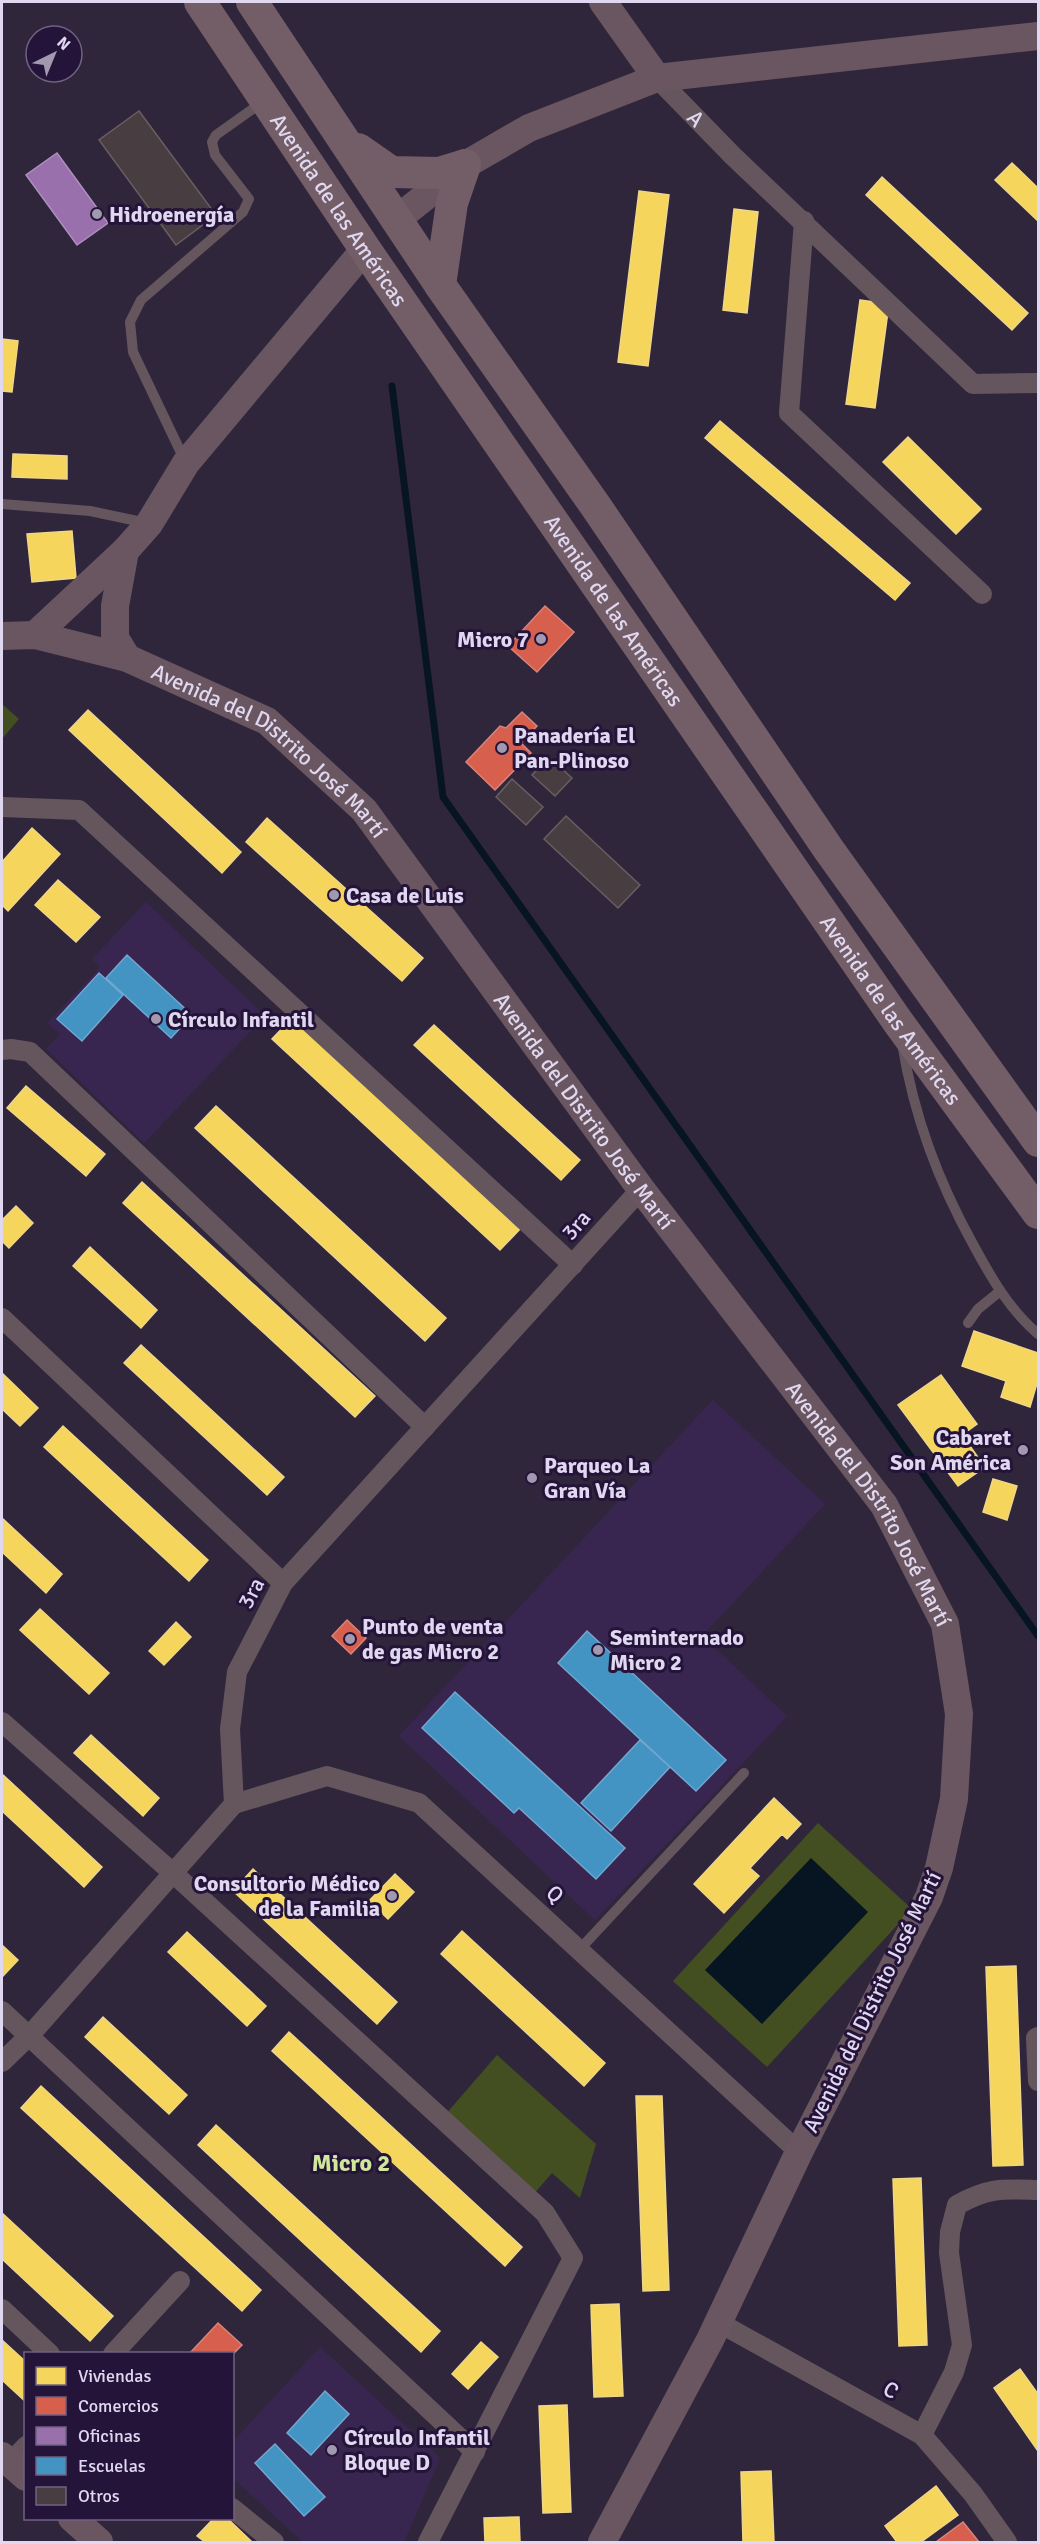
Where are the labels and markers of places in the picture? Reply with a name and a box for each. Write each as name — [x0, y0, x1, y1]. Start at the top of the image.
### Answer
place label: Hidroenergía — [109, 201, 234, 228]
marker: Hidroenergía — [90, 207, 104, 221]
place label: Micro 7 — [457, 626, 529, 653]
marker: Micro 7 — [534, 632, 548, 646]
place label: Panadería El Pan-Plinoso — [514, 722, 635, 774]
marker: Panadería El Pan-Plinoso — [495, 741, 509, 755]
place label: Casa de Luis — [346, 882, 464, 909]
marker: Casa de Luis — [327, 888, 341, 902]
place label: Círculo Infantil — [168, 1006, 314, 1033]
marker: Círculo Infantil — [149, 1012, 163, 1026]
place label: Cabaret Son América — [890, 1424, 1011, 1476]
marker: Cabaret Son América — [1016, 1443, 1030, 1457]
place label: Parqueo La Gran Vía — [544, 1452, 650, 1504]
marker: Parqueo La Gran Vía — [525, 1471, 539, 1485]
place label: Punto de venta de gas Micro 2 — [362, 1613, 504, 1665]
place label: Seminternado Micro 2 — [610, 1624, 744, 1676]
marker: Punto de venta de gas Micro 2 — [343, 1632, 357, 1646]
marker: Seminternado Micro 2 — [591, 1643, 605, 1657]
place label: Consultorio Médico de la Familia — [194, 1870, 380, 1922]
marker: Consultorio Médico de la Familia — [385, 1889, 399, 1903]
place label: Círculo Infantil Bloque D — [344, 2424, 490, 2476]
marker: Círculo Infantil Bloque D — [325, 2443, 339, 2457]

